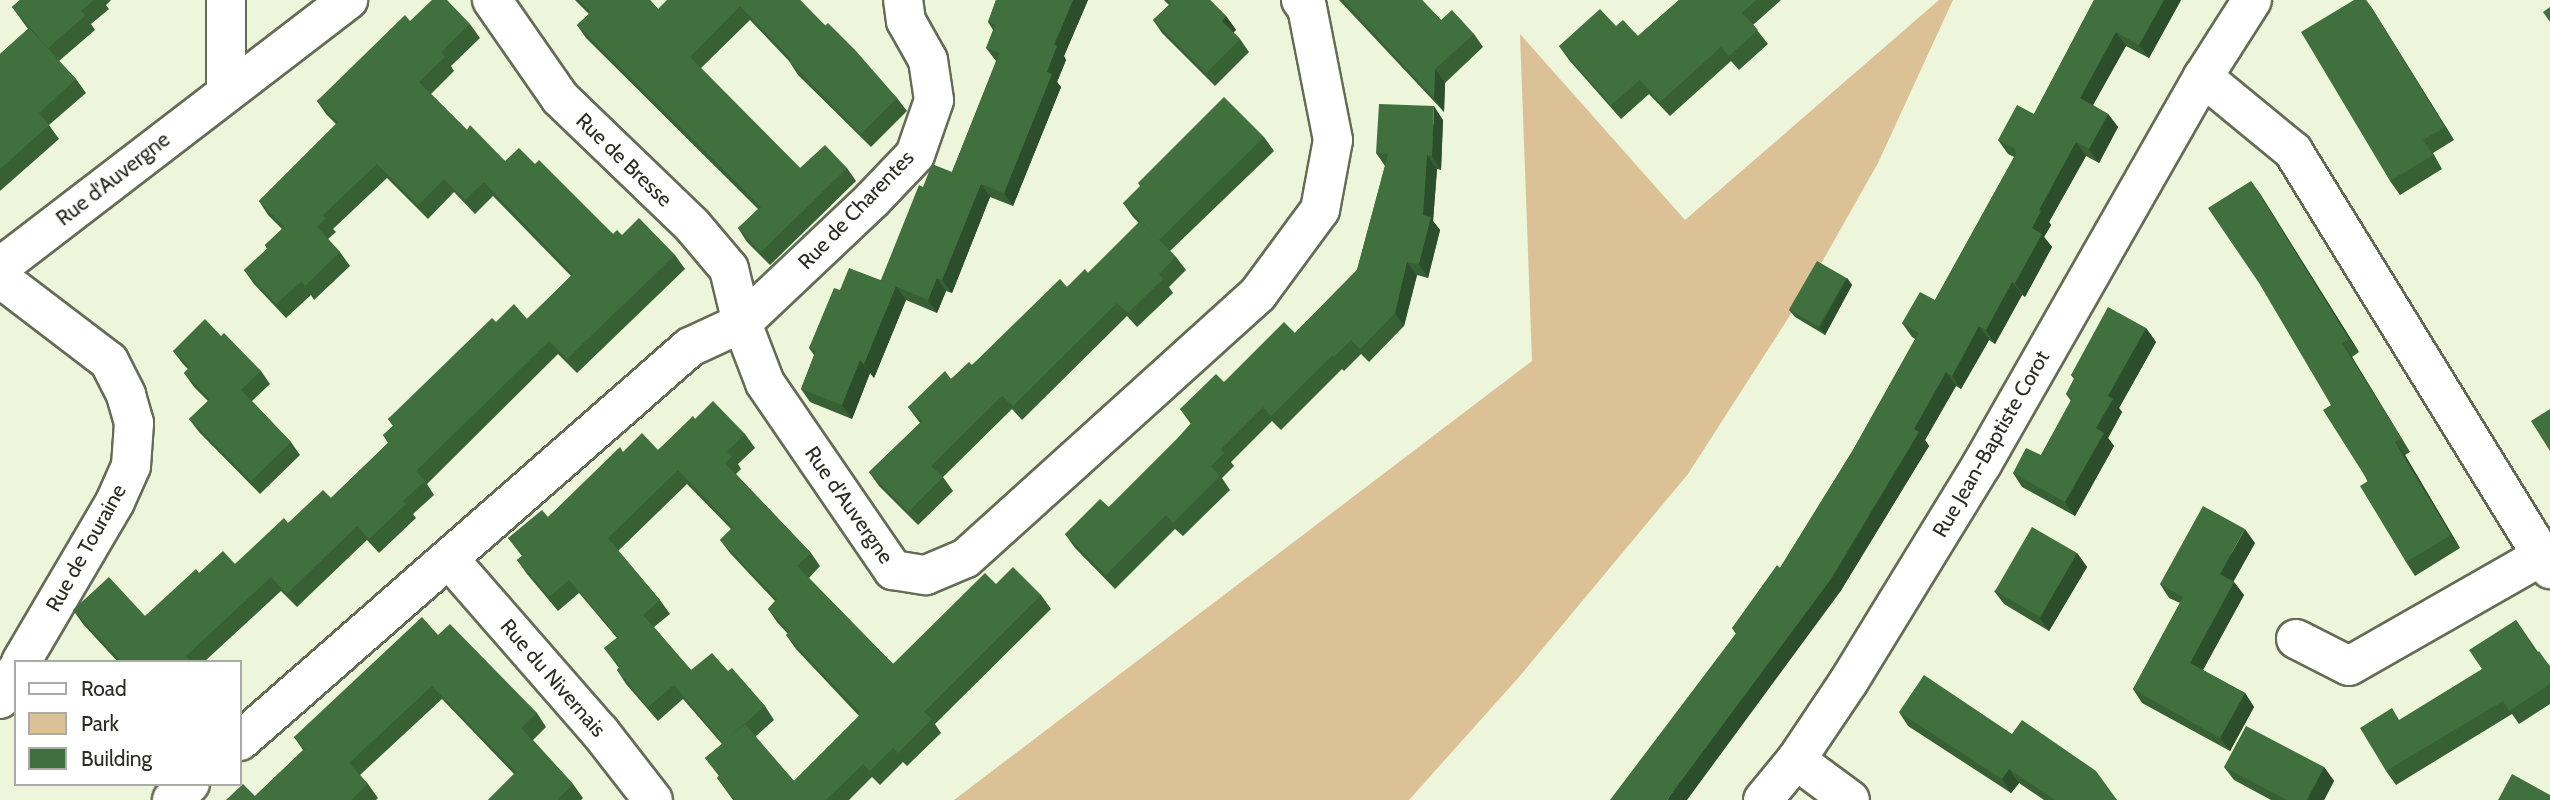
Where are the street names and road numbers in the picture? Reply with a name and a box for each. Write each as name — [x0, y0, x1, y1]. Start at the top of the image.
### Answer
street label: Rue de Bresse — [571, 108, 677, 212]
street label: Rue d'Auvergne — [51, 127, 175, 231]
street label: Rue de Charentes — [793, 145, 919, 275]
street label: Rue Jean-Baptiste Corot — [1927, 346, 2055, 542]
street label: Rue d'Auvergne — [799, 442, 899, 568]
street label: Rue de Touraine — [41, 480, 131, 616]
street label: Rue du Nivernais — [495, 614, 611, 742]

